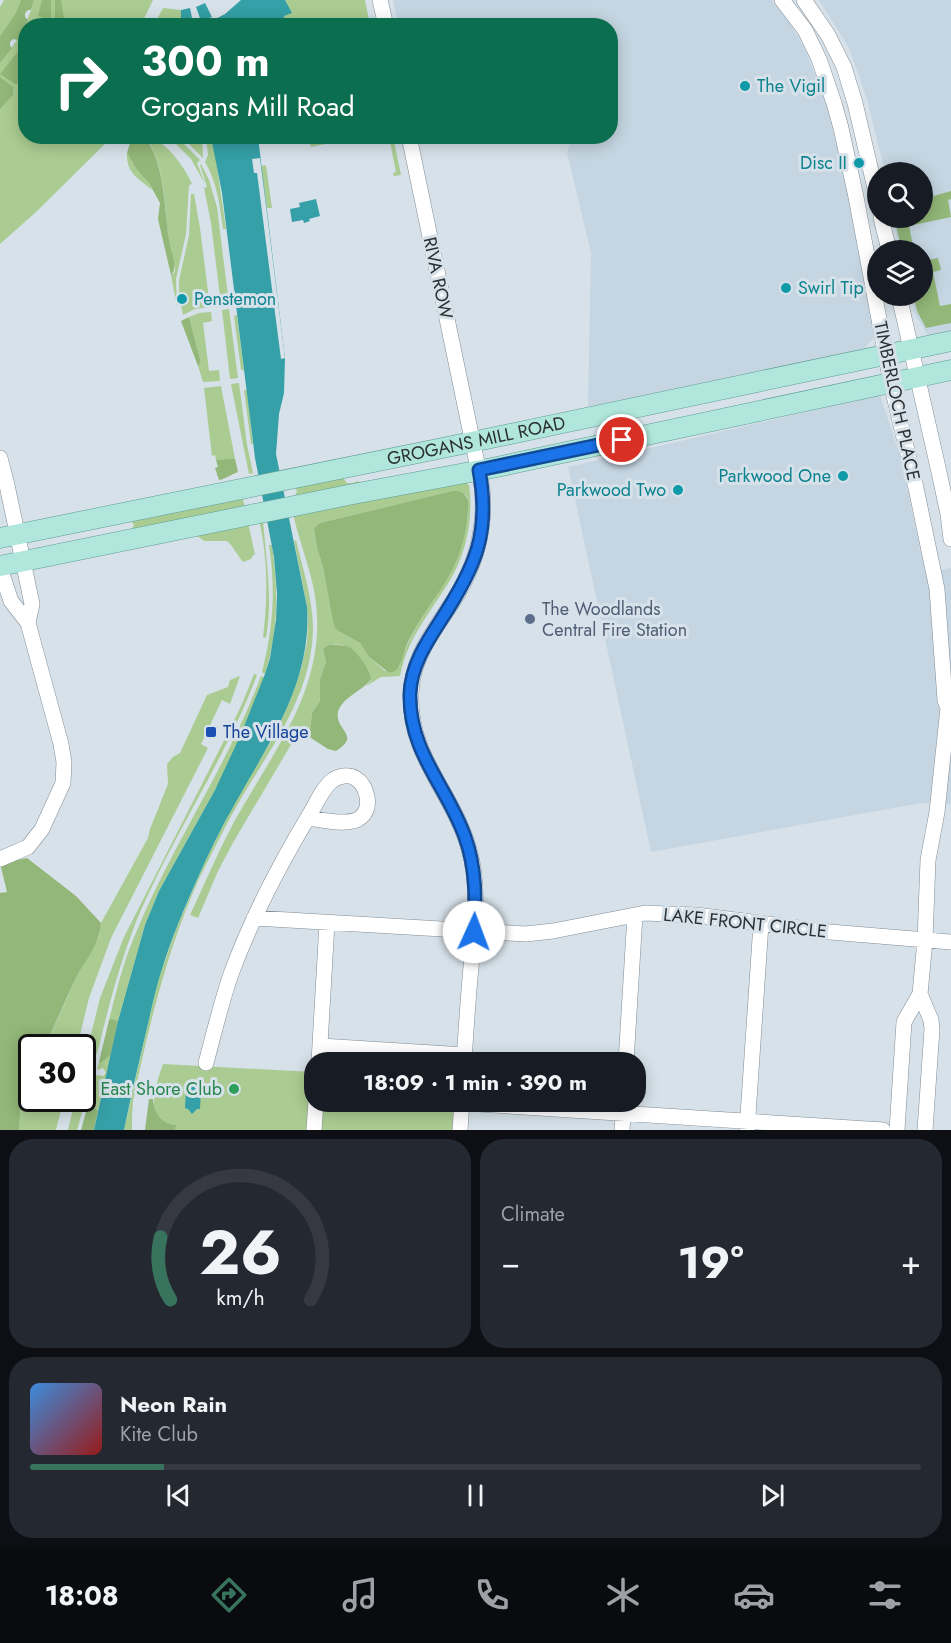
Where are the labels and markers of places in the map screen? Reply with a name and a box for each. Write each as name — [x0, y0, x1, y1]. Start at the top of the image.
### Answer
place label: The Vigil — [757, 73, 825, 99]
marker: The Vigil — [738, 79, 752, 93]
place label: Disc II — [800, 150, 847, 176]
marker: Disc II — [852, 156, 866, 170]
place label: Swirl Tip — [798, 275, 864, 301]
marker: Swirl Tip — [779, 281, 793, 295]
place label: Penstemon — [194, 286, 276, 312]
marker: Penstemon — [175, 292, 189, 306]
pin — [596, 414, 647, 465]
place label: Parkwood One — [718, 463, 831, 489]
marker: Parkwood One — [836, 469, 850, 483]
place label: Parkwood Two — [557, 477, 666, 503]
marker: Parkwood Two — [671, 483, 685, 497]
place label: The Woodlands Central Fire Station — [542, 596, 687, 643]
marker: The Woodlands Central Fire Station — [523, 612, 537, 626]
place label: The Village — [223, 719, 309, 745]
marker: The Village — [204, 725, 218, 739]
place label: East Shore Club — [101, 1076, 222, 1102]
marker: East Shore Club — [227, 1082, 241, 1096]

